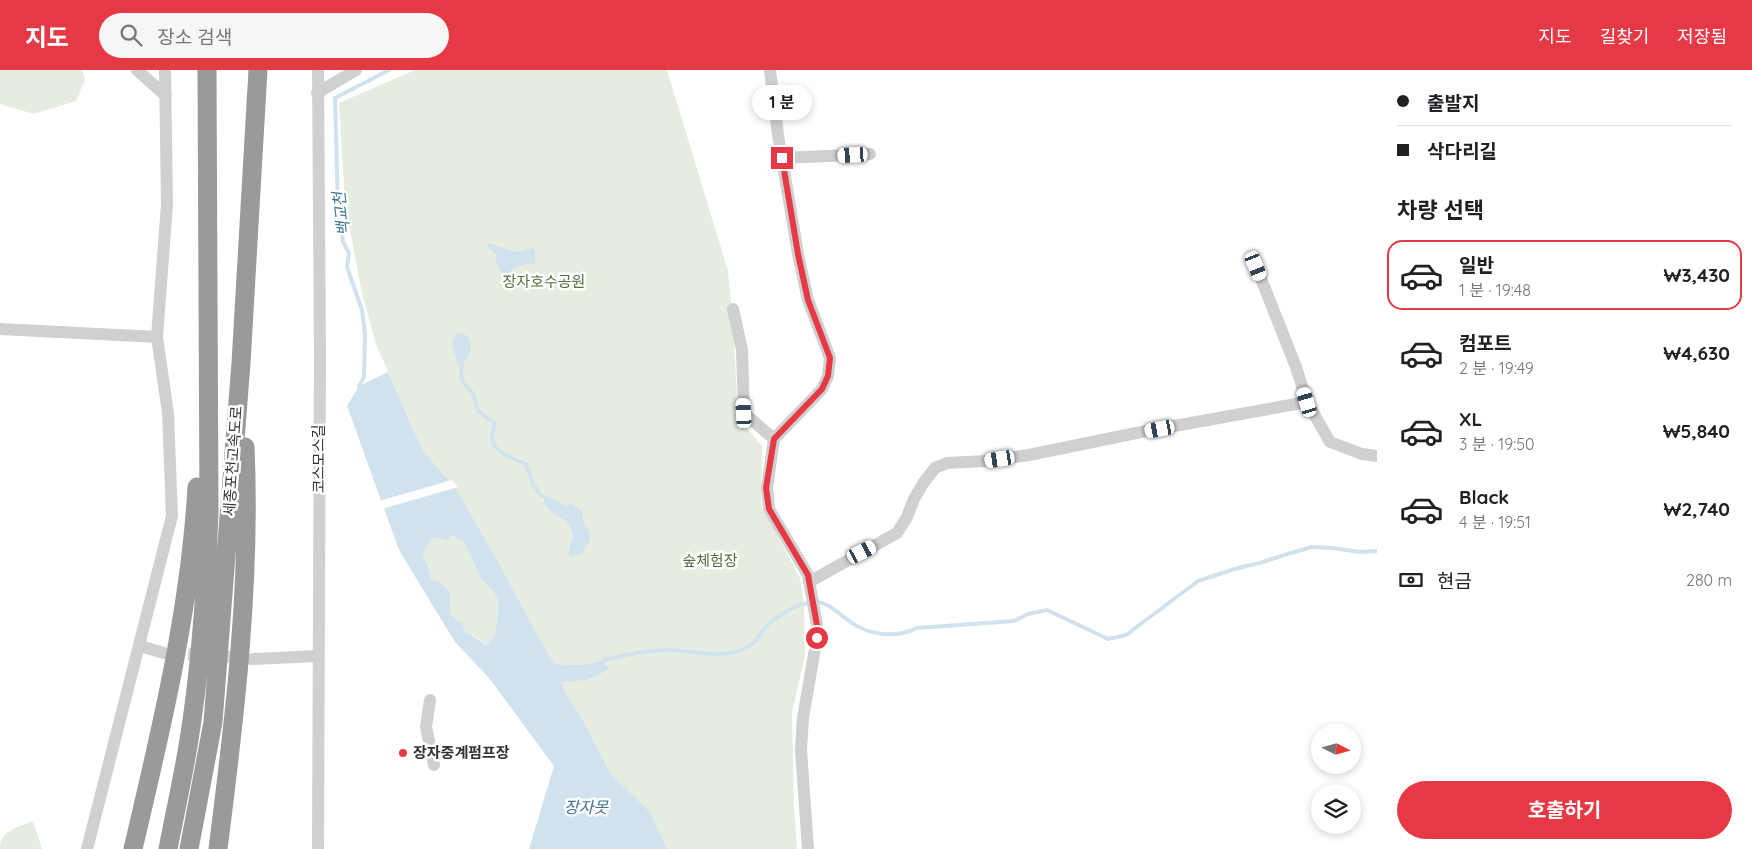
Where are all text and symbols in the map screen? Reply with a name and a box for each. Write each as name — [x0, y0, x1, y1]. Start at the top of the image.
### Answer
search box — [99, 13, 449, 58]
icon: search — [117, 21, 145, 49]
text: 지도 — [25, 22, 69, 52]
text: 장소 검색 — [157, 25, 232, 49]
text: 지도 — [1539, 25, 1572, 48]
text: 길찾기 — [1600, 25, 1649, 48]
text: 저장됨 — [1677, 25, 1727, 48]
callout: 1 분 — [752, 86, 812, 121]
text: 출발지 — [1427, 91, 1479, 115]
text: 1 분 — [769, 92, 795, 112]
text: 삭다리길 — [1427, 139, 1497, 163]
route end — [771, 147, 793, 169]
car — [837, 147, 868, 163]
water label: 백교천 — [328, 189, 354, 237]
text: 차량 선택 — [1397, 196, 1484, 224]
car — [1243, 249, 1268, 283]
icon: car — [1399, 253, 1444, 298]
text: 일반 — [1459, 253, 1494, 277]
text: ₩3,430 — [1664, 263, 1730, 287]
park label: 장자호수공원 — [503, 272, 585, 291]
text: 1 분 · 19:48 — [1459, 280, 1531, 300]
icon: car — [1399, 331, 1444, 376]
text: 컴포트 — [1459, 331, 1511, 355]
text: ₩4,630 — [1663, 341, 1730, 365]
text: 2 분 · 19:49 — [1459, 358, 1534, 378]
car — [1295, 385, 1318, 419]
car — [735, 398, 752, 428]
street label: 세종포천고속도로 — [219, 405, 246, 517]
text: XL — [1459, 407, 1482, 431]
icon: car — [1399, 409, 1444, 454]
car — [1143, 419, 1176, 439]
text: ₩5,840 — [1663, 419, 1730, 443]
street label: 코스모스길 — [309, 424, 328, 494]
text: 3 분 · 19:50 — [1459, 434, 1534, 454]
car — [984, 449, 1015, 469]
text: Black — [1459, 485, 1509, 509]
icon: car — [1399, 487, 1444, 532]
text: ₩2,740 — [1664, 497, 1730, 521]
text: 4 분 · 19:51 — [1459, 512, 1531, 532]
car — [845, 539, 878, 565]
park label: 숲체험장 — [682, 551, 738, 570]
icon: cash — [1397, 566, 1425, 594]
text: 현금 — [1437, 569, 1472, 593]
text: 280 m — [1686, 570, 1732, 590]
route start — [806, 627, 828, 649]
north arrow — [1311, 724, 1361, 774]
map controls — [1311, 724, 1361, 834]
place label: 장자중계펌프장 — [413, 743, 510, 762]
marker: 장자중계펌프장 — [397, 747, 409, 759]
button: 호출하기 — [1397, 781, 1732, 839]
button: layers — [1311, 784, 1361, 834]
water label: 장자못 — [564, 797, 609, 817]

